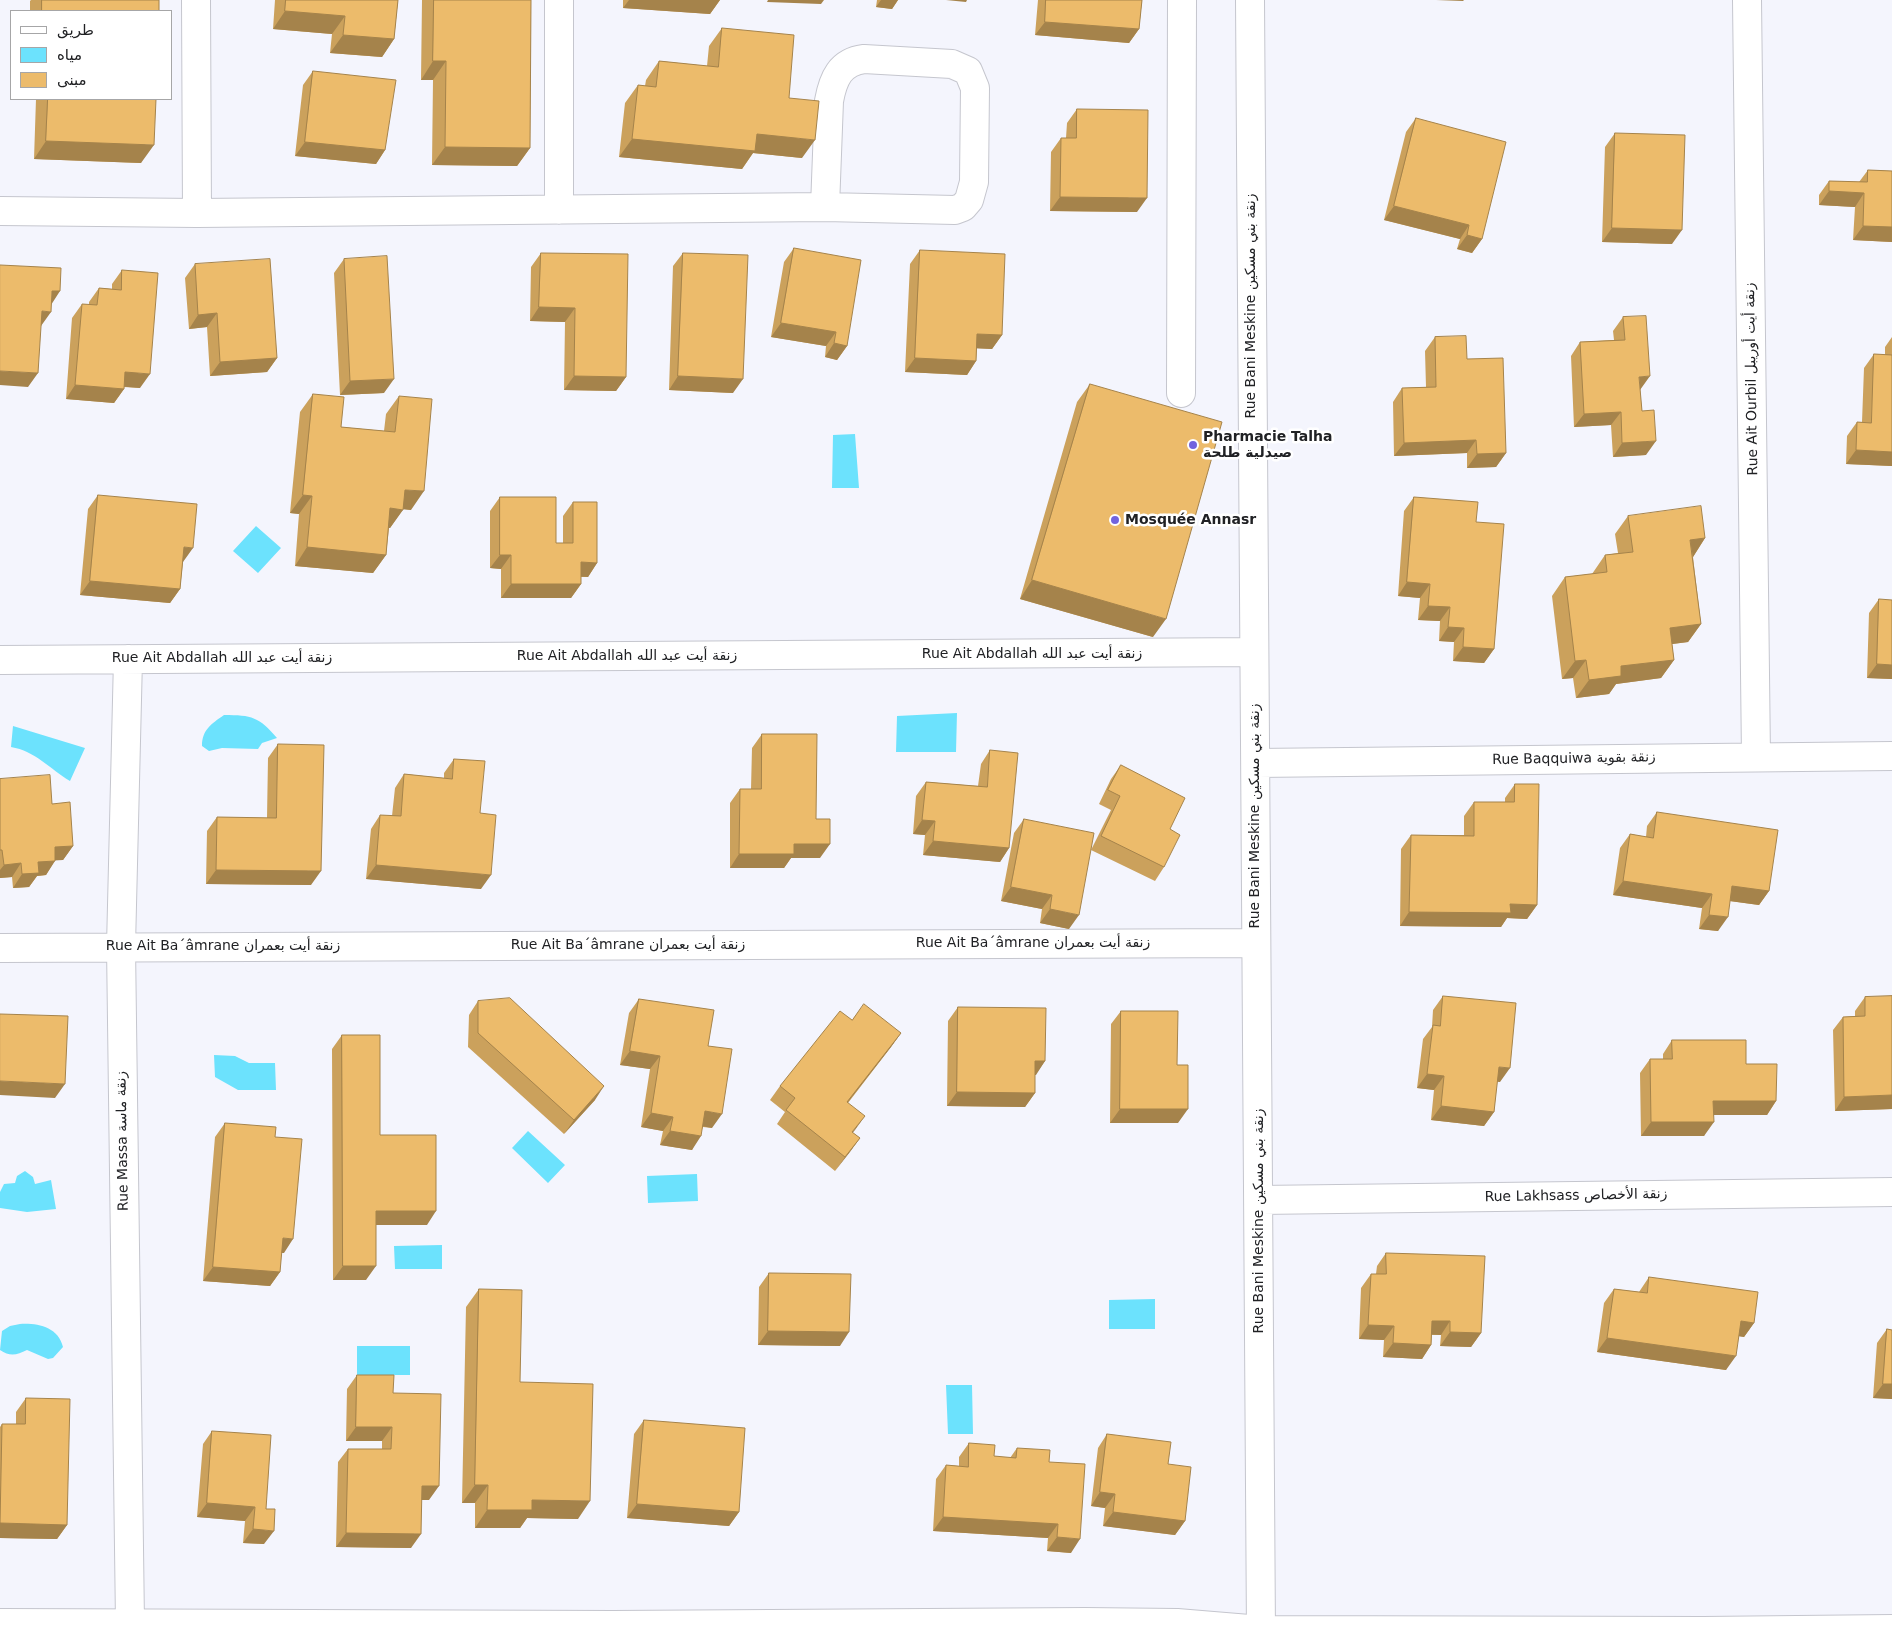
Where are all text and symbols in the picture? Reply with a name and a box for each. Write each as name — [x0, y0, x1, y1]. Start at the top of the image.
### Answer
legend — [10, 10, 172, 100]
text: طريق — [57, 21, 94, 39]
text: مياه — [57, 46, 82, 64]
text: مبنى — [57, 71, 87, 89]
street label: Rue Bani Meskine زنقة بني مسكين — [1243, 194, 1259, 418]
street label: Rue Ait Ourbil زنقة أيت أوريبل — [1742, 282, 1762, 476]
place label: Pharmacie Talha صيدلية طلحة — [1203, 429, 1332, 462]
marker: Pharmacie Talha صيدلية طلحة — [1187, 439, 1199, 451]
place label: Mosquée Annasr — [1125, 512, 1256, 528]
marker: Mosquée Annasr — [1109, 514, 1121, 526]
street label: Rue Ait Abdallah زنقة أيت عبد الله — [922, 646, 1142, 662]
street label: Rue Ait Abdallah زنقة أيت عبد الله — [517, 648, 737, 664]
street label: Rue Ait Abdallah زنقة أيت عبد الله — [112, 650, 332, 666]
street label: Rue Bani Meskine زنقة بني مسكين — [1247, 704, 1263, 928]
street label: Rue Baqquiwa زنقة بقوية — [1492, 749, 1656, 769]
street label: Rue Ait Ba´âmrane زنقة أيت بعمران — [916, 935, 1150, 951]
street label: Rue Ait Ba´âmrane زنقة أيت بعمران — [511, 937, 745, 953]
street label: Rue Ait Ba´âmrane زنقة أيت بعمران — [106, 938, 340, 954]
street label: Rue Massa زنقة ماسة — [113, 1071, 133, 1211]
street label: Rue Bani Meskine زنقة بني مسكين — [1251, 1109, 1267, 1333]
street label: Rue Lakhsass زنقة الأخصاص — [1484, 1186, 1668, 1206]

